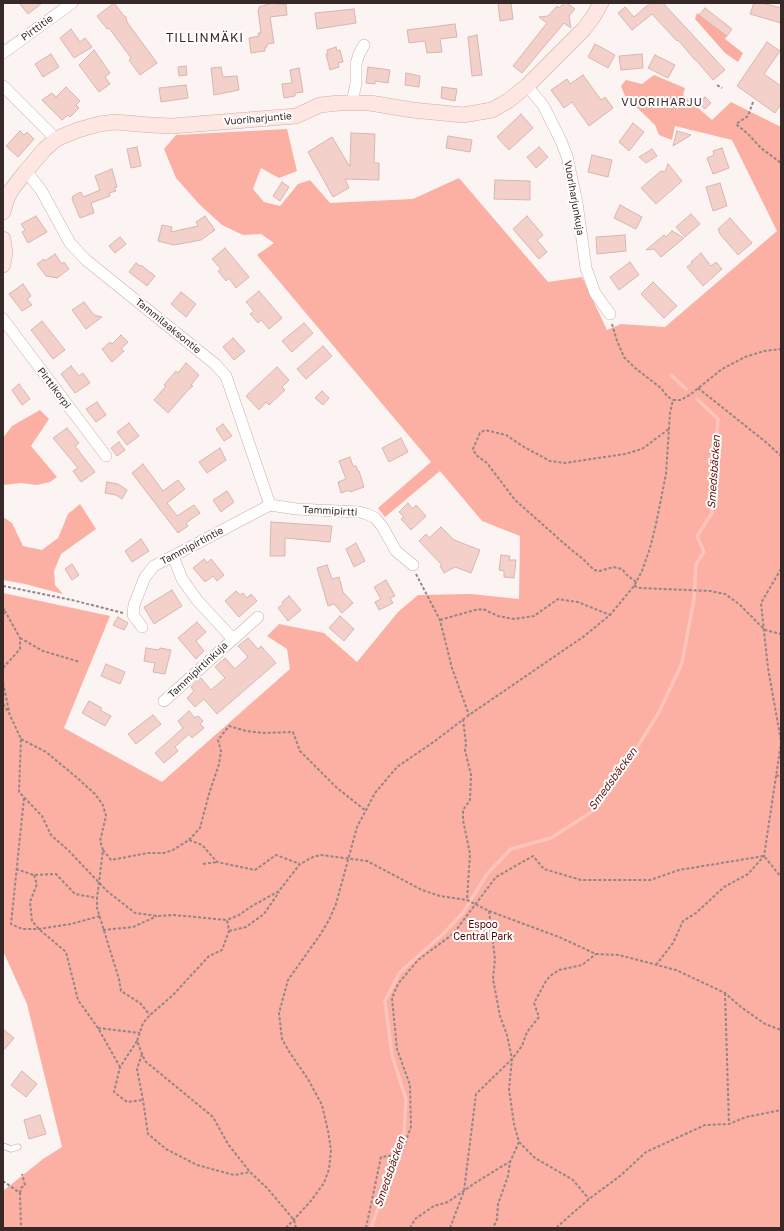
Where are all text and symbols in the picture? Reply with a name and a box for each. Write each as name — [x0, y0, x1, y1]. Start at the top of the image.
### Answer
street label: Pirttitie — [19, 12, 55, 44]
district label: TILLINMÄKI — [166, 31, 244, 45]
district label: VUORIHARJU — [621, 96, 703, 110]
street label: Vuoriharjuntie — [224, 110, 292, 128]
street label: Vuoriharjunkuja — [562, 160, 586, 236]
street label: Tammilaaksontie — [133, 296, 203, 356]
street label: Pirttikorpi — [35, 365, 73, 411]
water label: Smedsbäcken — [705, 435, 723, 509]
street label: Tammipirtti — [302, 504, 358, 518]
street label: Tammipirtintie — [159, 524, 225, 568]
street label: Tammipirtinkuja — [166, 639, 230, 701]
water label: Smedsbäcken — [586, 745, 640, 813]
park label: Espoo Central Park — [453, 919, 513, 942]
water label: Smedsbäcken — [372, 1135, 408, 1209]

